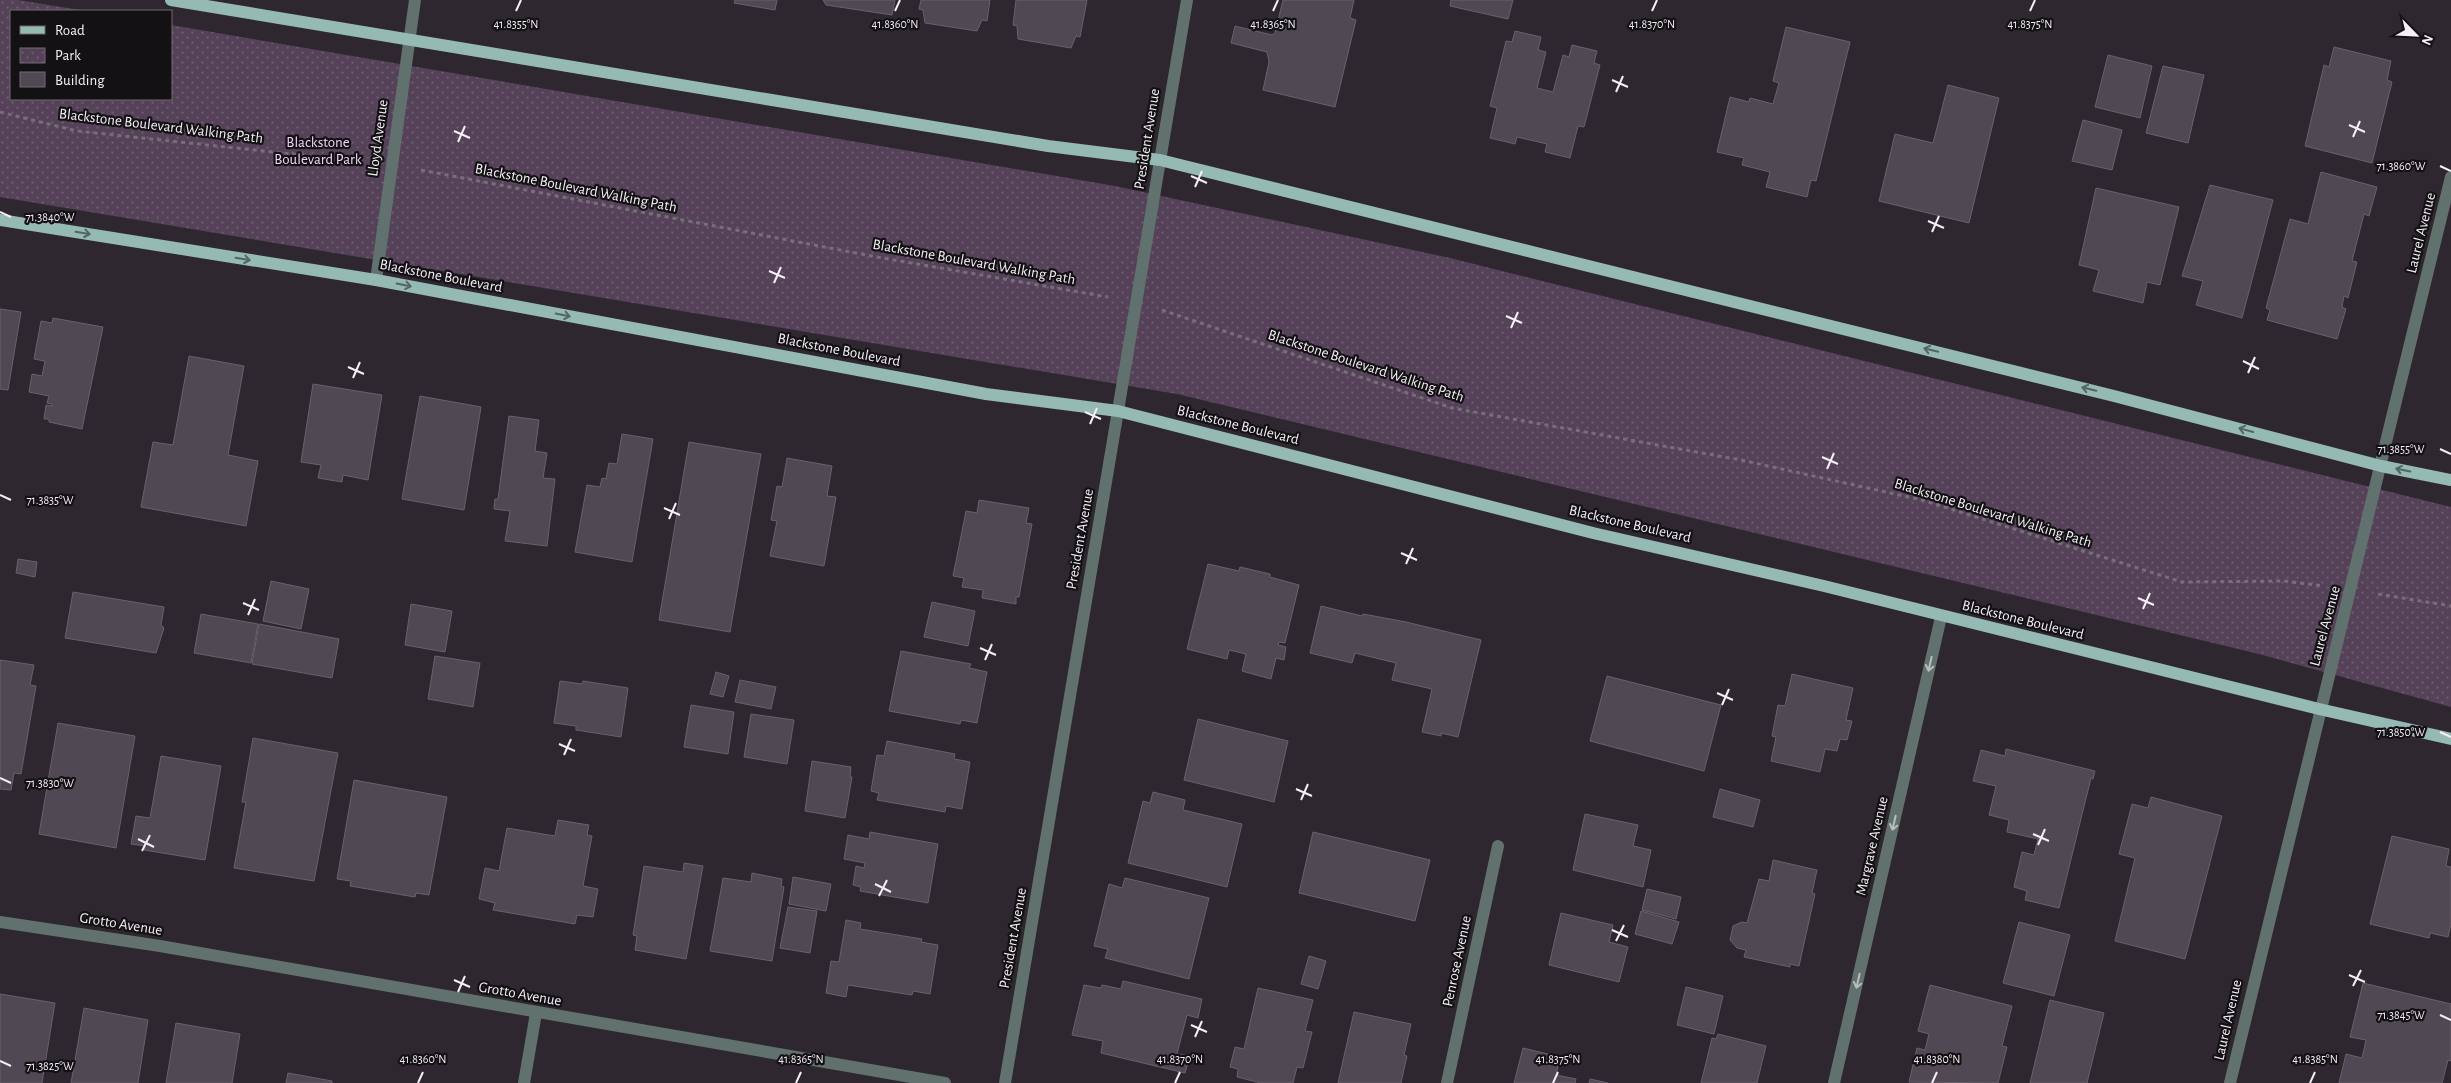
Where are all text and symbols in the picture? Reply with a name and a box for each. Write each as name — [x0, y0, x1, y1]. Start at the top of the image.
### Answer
legend — [10, 10, 172, 100]
north arrow — [2391, 10, 2441, 60]
text: 41.8355°N — [493, 18, 539, 30]
text: 41.8360°N — [872, 18, 918, 30]
text: 41.8365°N — [1250, 18, 1296, 30]
text: 41.8370°N — [1629, 18, 1675, 30]
text: 41.8375°N — [2007, 18, 2053, 30]
text: Road — [55, 23, 85, 38]
text: N — [2419, 33, 2435, 47]
text: Park — [55, 48, 81, 63]
text: Building — [55, 73, 105, 88]
street label: President Avenue — [1132, 87, 1162, 191]
street label: Lloyd Avenue — [365, 99, 391, 177]
street label: Blackstone Boulevard Walking Path — [58, 106, 264, 146]
park label: Blackstone Boulevard Park — [274, 135, 362, 167]
text: 71.3860°W — [2377, 160, 2426, 172]
street label: Blackstone Boulevard Walking Path — [474, 161, 678, 215]
street label: Laurel Avenue — [2404, 191, 2438, 275]
text: 71.3840°W — [25, 211, 75, 223]
one-way arrow — [74, 229, 90, 239]
street label: Blackstone Boulevard Walking Path — [872, 237, 1076, 287]
one-way arrow — [235, 254, 251, 264]
street label: Blackstone Boulevard — [378, 257, 504, 295]
one-way arrow — [395, 281, 411, 291]
one-way arrow — [555, 311, 571, 321]
street label: Blackstone Boulevard Walking Path — [1266, 327, 1466, 405]
street label: Blackstone Boulevard — [776, 331, 902, 369]
one-way arrow — [1923, 345, 1939, 355]
one-way arrow — [2081, 384, 2097, 393]
street label: Blackstone Boulevard — [1176, 403, 1301, 447]
one-way arrow — [2238, 425, 2254, 434]
text: 71.3855°W — [2378, 443, 2425, 455]
one-way arrow — [2396, 465, 2412, 475]
street label: Blackstone Boulevard Walking Path — [1893, 476, 2093, 550]
street label: President Avenue — [1064, 487, 1096, 590]
text: 71.3835°W — [27, 494, 74, 506]
street label: Blackstone Boulevard — [1568, 503, 1693, 545]
street label: Laurel Avenue — [2307, 584, 2343, 668]
street label: Blackstone Boulevard — [1961, 598, 2086, 642]
one-way arrow — [1925, 656, 1934, 672]
text: 71.3850°W — [2377, 726, 2425, 738]
text: 71.3830°W — [26, 777, 74, 789]
street label: Margrave Avenue — [1853, 795, 1891, 897]
one-way arrow — [1889, 814, 1898, 830]
street label: President Avenue — [997, 886, 1029, 989]
street label: Grotto Avenue — [78, 910, 164, 938]
street label: Penrose Avenue — [1440, 914, 1474, 1008]
one-way arrow — [1853, 973, 1862, 989]
street label: Laurel Avenue — [2211, 978, 2245, 1062]
street label: Grotto Avenue — [477, 979, 563, 1009]
text: 71.3845°W — [2377, 1009, 2425, 1021]
text: 41.8360°N — [400, 1053, 446, 1065]
text: 41.8365°N — [778, 1053, 824, 1065]
text: 41.8370°N — [1157, 1053, 1203, 1065]
text: 41.8375°N — [1535, 1053, 1581, 1065]
text: 41.8380°N — [1913, 1053, 1961, 1065]
text: 41.8385°N — [2292, 1053, 2338, 1065]
text: 71.3825°W — [26, 1060, 74, 1072]

